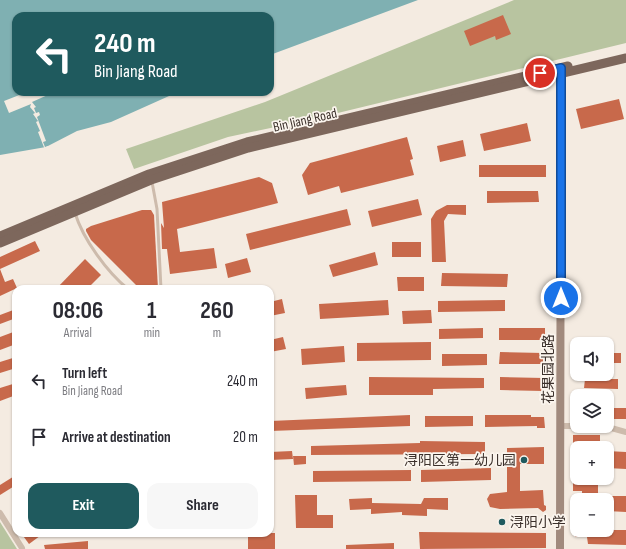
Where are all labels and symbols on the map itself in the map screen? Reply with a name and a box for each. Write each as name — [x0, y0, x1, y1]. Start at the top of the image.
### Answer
pin — [523, 56, 557, 90]
street label: Bin Jiang Road — [271, 104, 339, 136]
position arrow — [540, 277, 582, 319]
street label: 花果园北路 — [540, 334, 557, 404]
place label: 浔阳区第一幼儿园 — [404, 452, 516, 469]
marker: 浔阳区第一幼儿园 — [519, 455, 529, 465]
place label: 浔阳小学 — [510, 514, 566, 531]
marker: 浔阳小学 — [497, 517, 507, 527]

